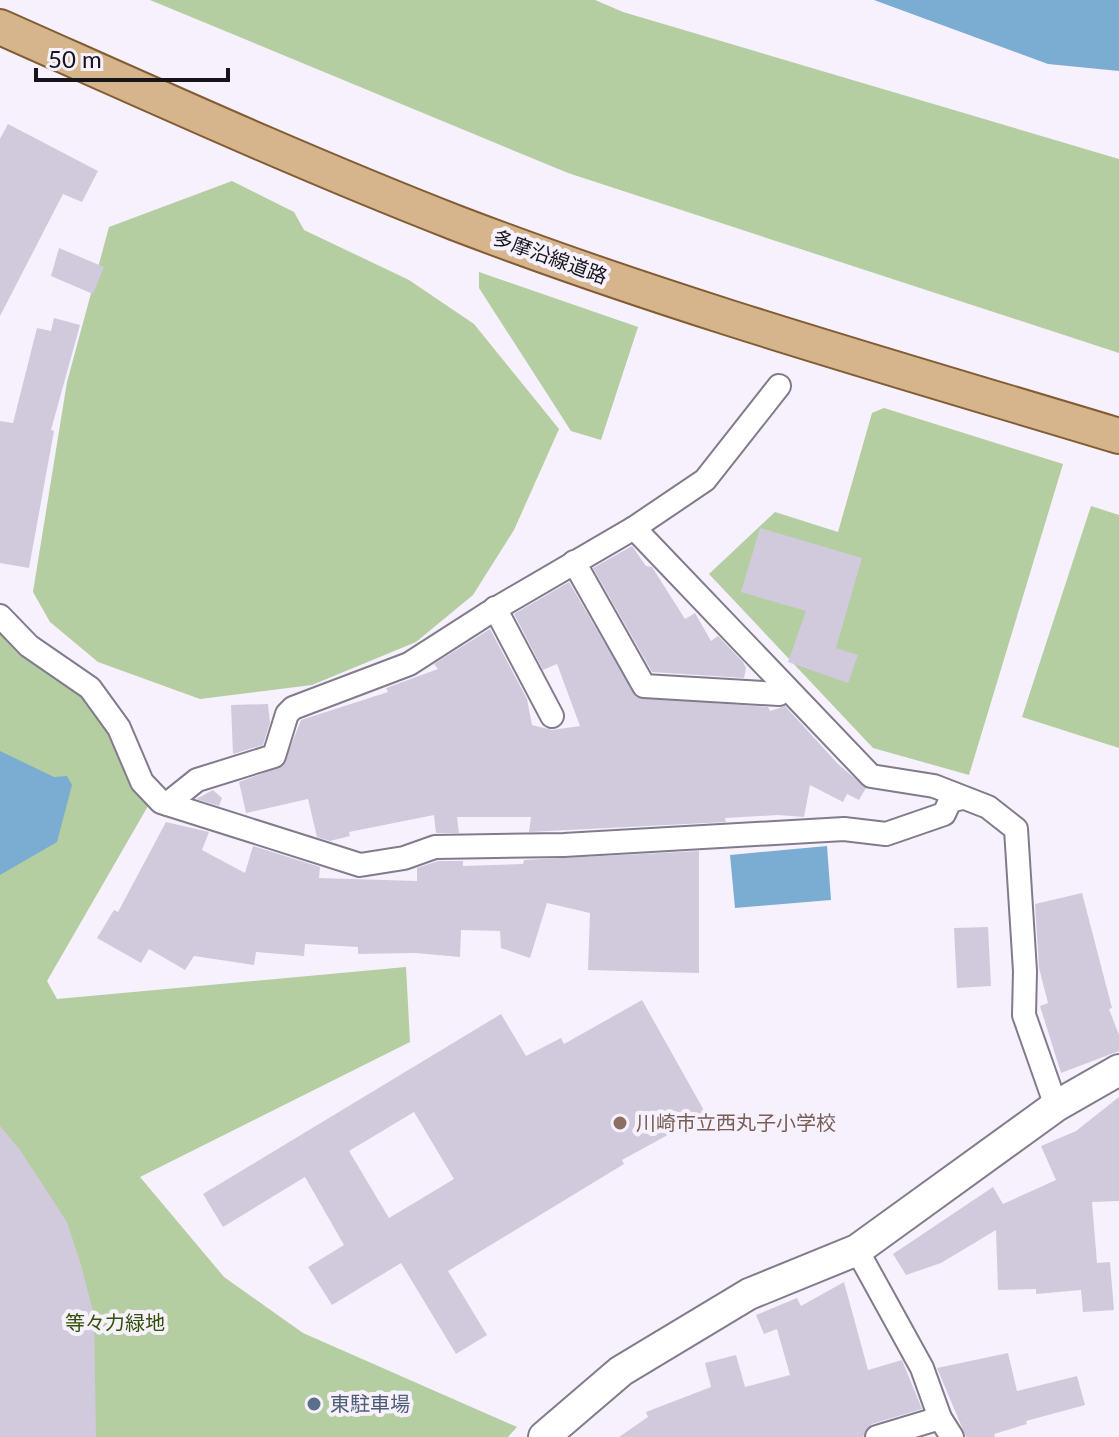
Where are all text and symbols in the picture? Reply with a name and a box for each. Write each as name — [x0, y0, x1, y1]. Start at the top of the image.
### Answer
scale bar — [36, 32, 228, 82]
text: 50 m — [48, 44, 102, 73]
street label: 多摩沿線道路 — [490, 224, 611, 288]
place label: 川崎市立西丸子小学校 — [636, 1110, 836, 1134]
marker: 川崎市立西丸子小学校 — [611, 1114, 629, 1132]
park label: 等々力緑地 — [65, 1310, 165, 1334]
place label: 東駐車場 — [330, 1391, 410, 1415]
marker: 東駐車場 — [305, 1395, 323, 1413]

